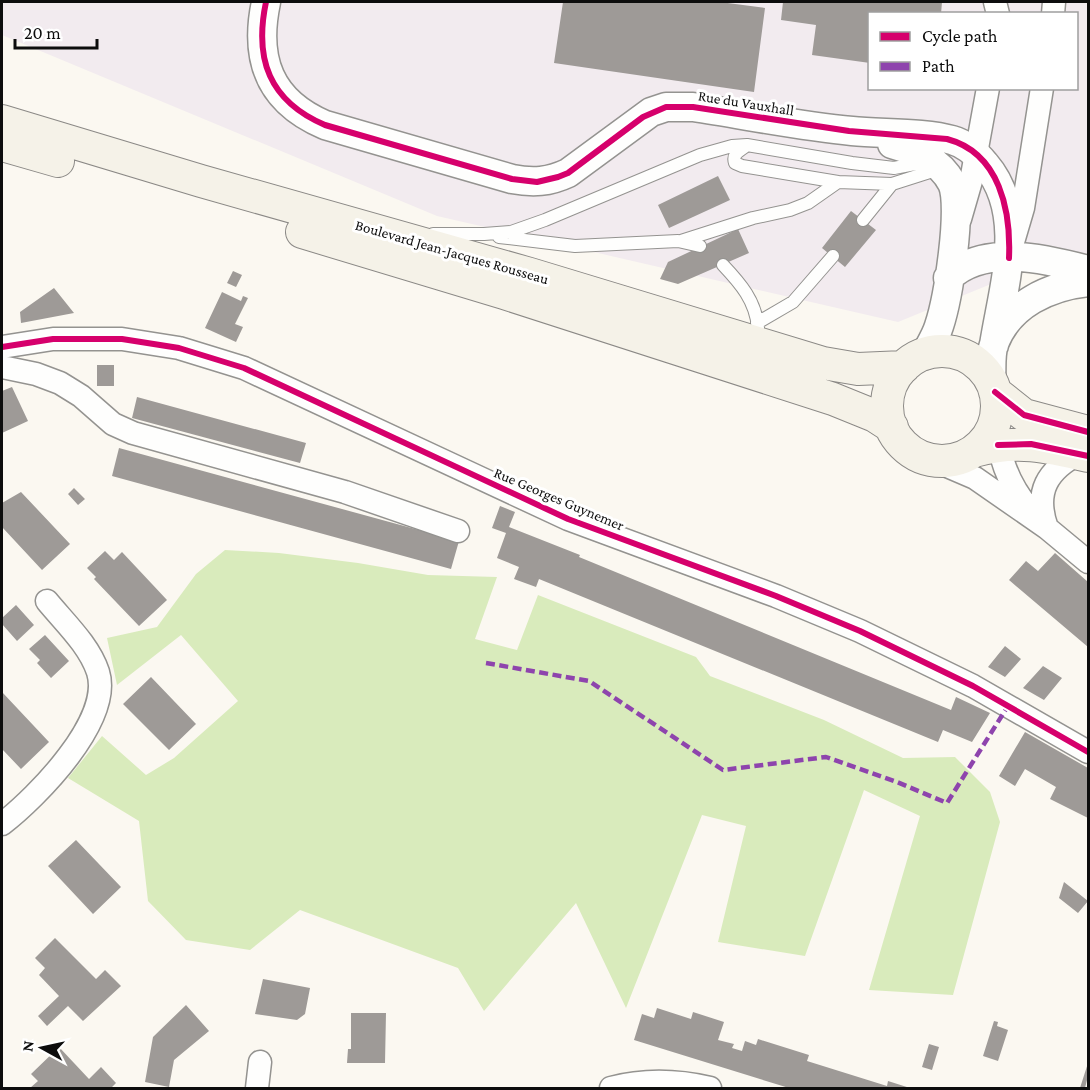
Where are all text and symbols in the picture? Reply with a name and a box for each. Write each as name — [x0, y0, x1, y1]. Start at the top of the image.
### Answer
scale bar — [15, 12, 98, 50]
legend — [868, 12, 1078, 90]
text: 20 m — [24, 23, 61, 43]
text: Cycle path — [922, 26, 998, 46]
text: Path — [922, 56, 955, 76]
street label: Rue du Vauxhall — [697, 88, 795, 118]
street label: Boulevard Jean-Jacques Rousseau — [353, 217, 551, 288]
street label: Rue Georges Guynemer — [491, 464, 627, 535]
north arrow — [12, 1018, 72, 1078]
text: N — [18, 1039, 37, 1053]

